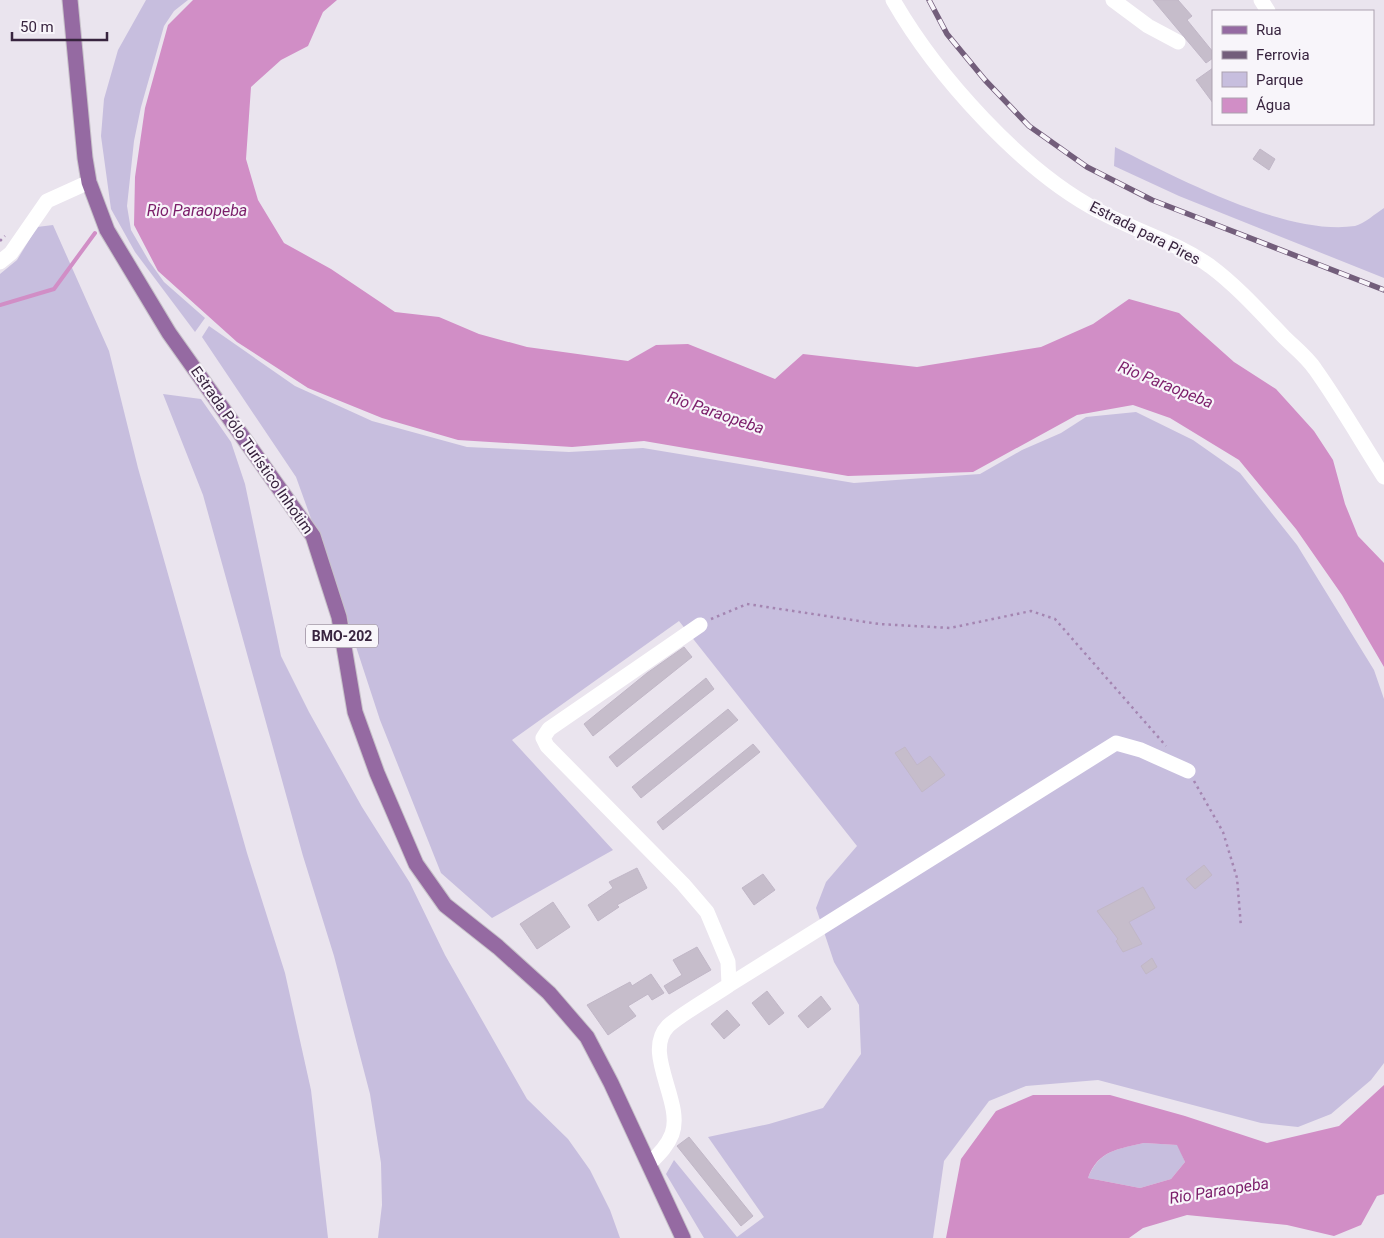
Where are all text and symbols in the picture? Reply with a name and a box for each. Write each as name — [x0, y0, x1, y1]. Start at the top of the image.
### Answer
scale bar — [12, 10, 108, 42]
legend — [1212, 10, 1374, 125]
text: 50 m — [20, 18, 54, 36]
text: Rua — [1256, 21, 1282, 39]
text: Ferrovia — [1256, 46, 1310, 64]
text: Parque — [1256, 71, 1303, 89]
text: Água — [1256, 96, 1291, 114]
street label: Estrada para Pires — [1087, 197, 1203, 269]
water label: Rio Paraopeba — [147, 201, 247, 220]
water label: Rio Paraopeba — [1116, 357, 1216, 412]
street label: Estrada Pólo Turístico Inhotim — [187, 363, 317, 537]
water label: Rio Paraopeba — [665, 387, 767, 438]
road number: BMO-202 — [306, 624, 378, 648]
water label: Rio Paraopeba — [1168, 1173, 1270, 1208]

